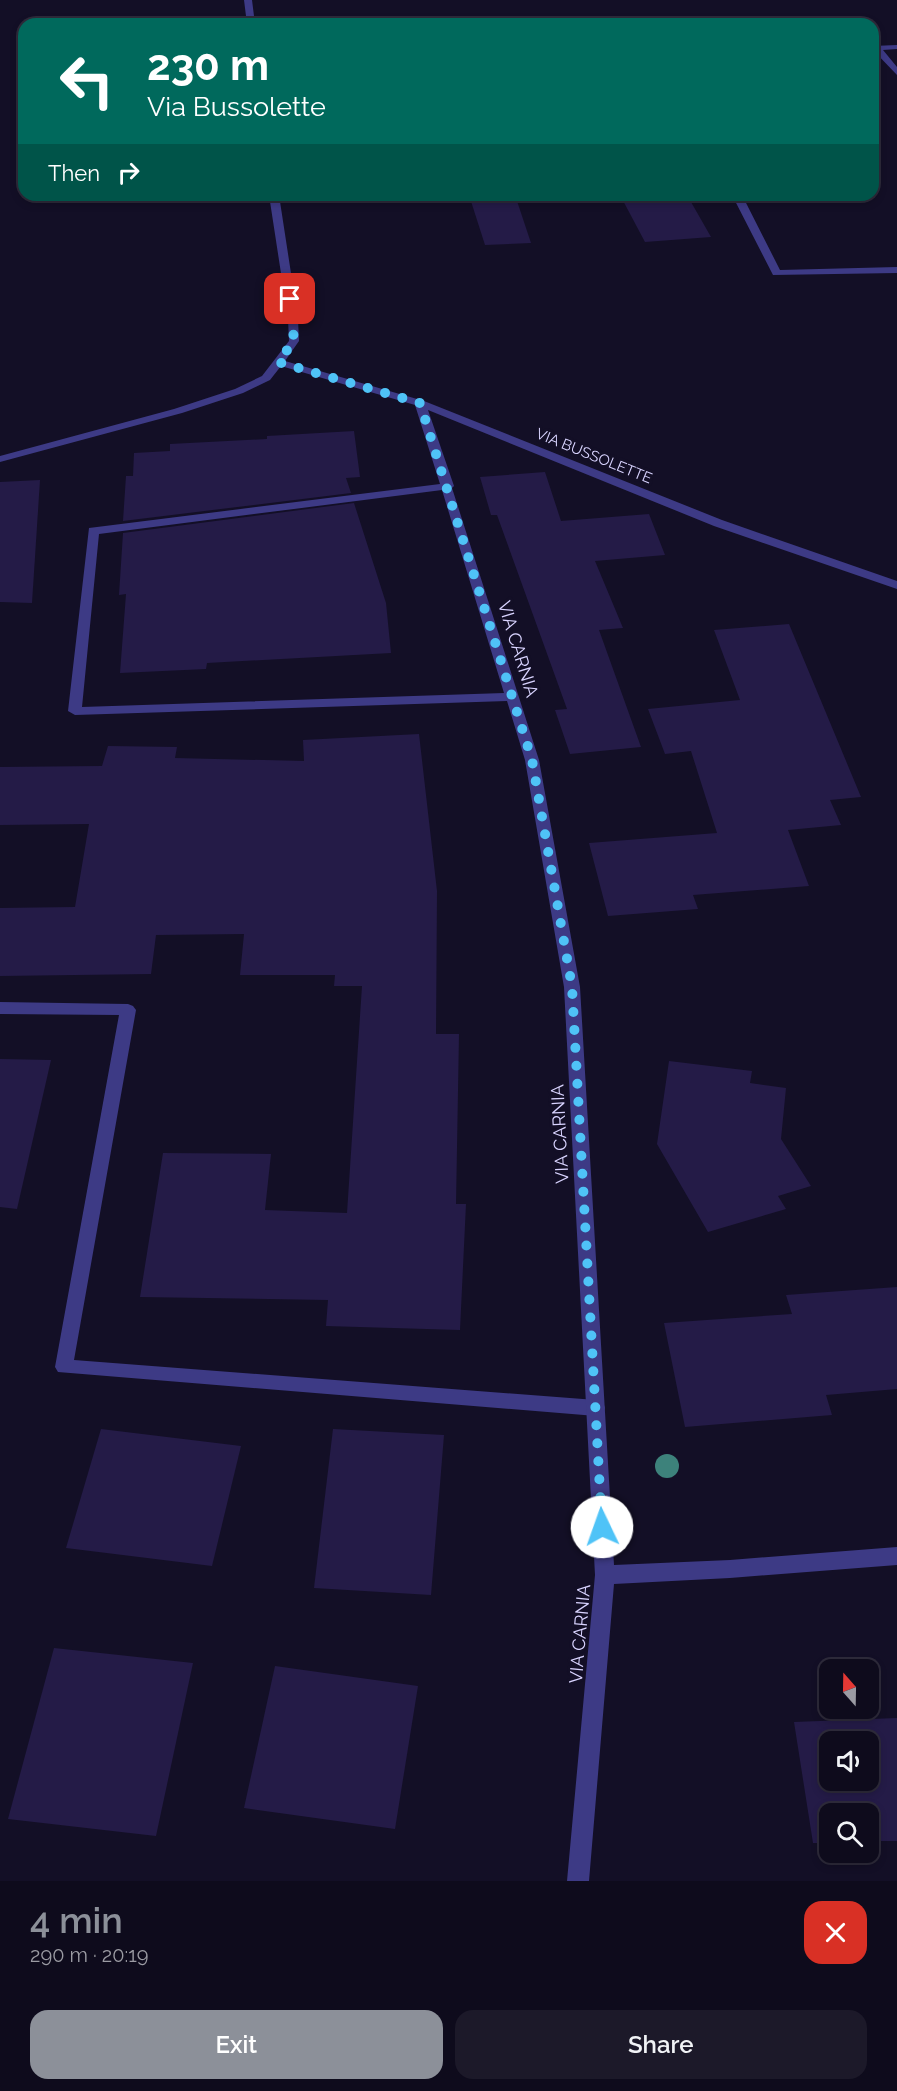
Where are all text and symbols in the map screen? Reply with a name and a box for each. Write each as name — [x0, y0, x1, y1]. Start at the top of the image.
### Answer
text: 230 m — [147, 41, 269, 90]
icon: left — [48, 42, 126, 120]
text: Via Bussolette — [147, 91, 326, 122]
icon: right — [112, 156, 145, 189]
text: Then — [48, 160, 100, 186]
pin — [264, 273, 315, 324]
icon: arrive — [273, 282, 306, 315]
street label: VIA BUSSOLETTE — [533, 425, 655, 487]
street label: VIA CARNIA — [494, 598, 543, 700]
street label: VIA CARNIA — [546, 1084, 573, 1184]
position arrow — [570, 1495, 634, 1559]
street label: VIA CARNIA — [565, 1583, 594, 1684]
north arrow — [819, 1659, 879, 1719]
map controls — [819, 1659, 879, 1863]
button: sound — [819, 1731, 879, 1791]
button: search — [819, 1803, 879, 1863]
text: 4 min — [30, 1899, 123, 1941]
button: close — [804, 1901, 867, 1964]
text: 290 m · 20:19 — [30, 1943, 149, 1967]
button: Exit — [30, 2010, 443, 2079]
button: Share — [455, 2010, 867, 2079]

